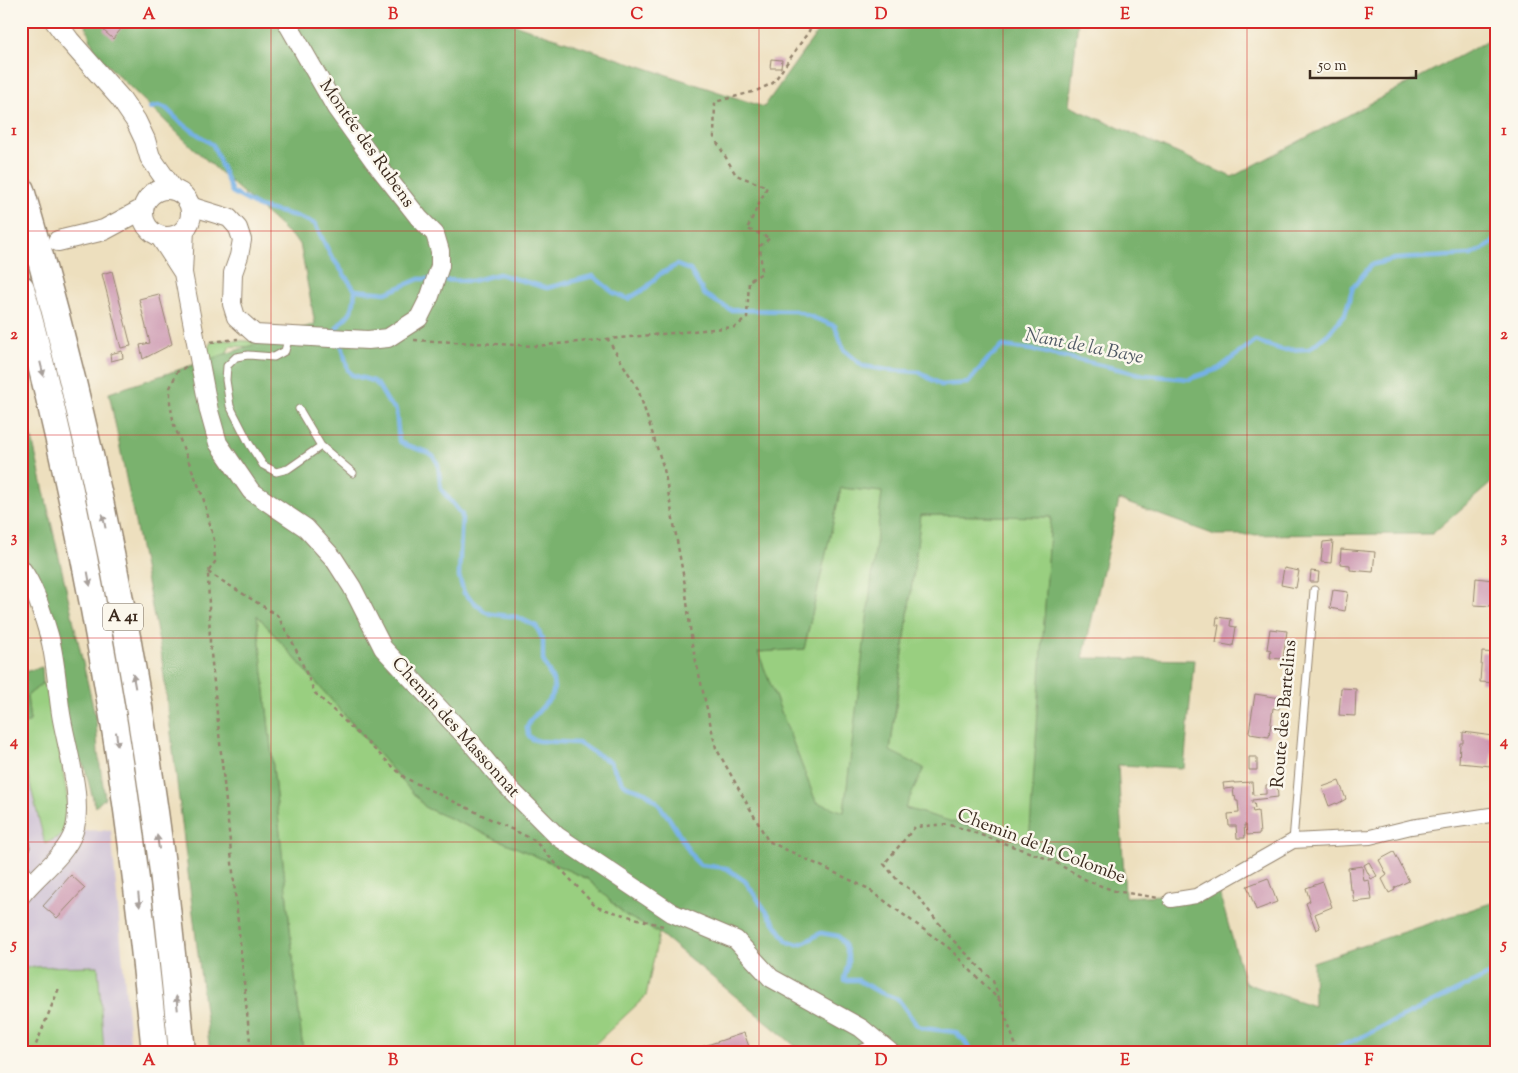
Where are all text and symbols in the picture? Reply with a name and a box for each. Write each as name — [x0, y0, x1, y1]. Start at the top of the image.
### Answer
text: A — [143, 4, 156, 27]
text: B — [388, 4, 398, 27]
text: C — [631, 4, 644, 27]
text: D — [875, 4, 888, 27]
text: E — [1120, 4, 1130, 27]
text: F — [1365, 4, 1374, 27]
scale bar — [1310, 48, 1417, 80]
text: 50 m — [1317, 56, 1347, 77]
street label: Montée des Rubens — [312, 75, 420, 213]
text: 1 — [11, 120, 17, 143]
text: 1 — [1501, 120, 1507, 143]
water label: Nant de la Baye — [1023, 322, 1146, 372]
text: 2 — [10, 324, 18, 347]
text: 2 — [1500, 324, 1508, 347]
one-way arrow — [39, 362, 47, 377]
one-way arrow — [100, 514, 108, 529]
text: 3 — [11, 527, 18, 550]
text: 3 — [1501, 527, 1508, 550]
one-way arrow — [85, 572, 93, 588]
road number: A 41 — [103, 604, 143, 630]
street label: Route des Bartelins — [1266, 639, 1304, 789]
street label: Chemin des Massonnat — [385, 652, 525, 804]
one-way arrow — [130, 673, 138, 689]
text: 4 — [9, 731, 18, 754]
text: 4 — [1499, 731, 1508, 754]
one-way arrow — [113, 732, 121, 748]
street label: Chemin de la Colombe — [953, 803, 1129, 891]
one-way arrow — [154, 833, 162, 849]
one-way arrow — [135, 893, 143, 909]
text: 5 — [9, 934, 17, 957]
text: 5 — [1499, 934, 1507, 957]
one-way arrow — [173, 995, 181, 1011]
text: A — [143, 1050, 156, 1073]
text: B — [388, 1050, 398, 1073]
text: C — [631, 1050, 644, 1073]
text: D — [875, 1050, 888, 1073]
text: E — [1120, 1050, 1130, 1073]
text: F — [1365, 1050, 1374, 1073]

